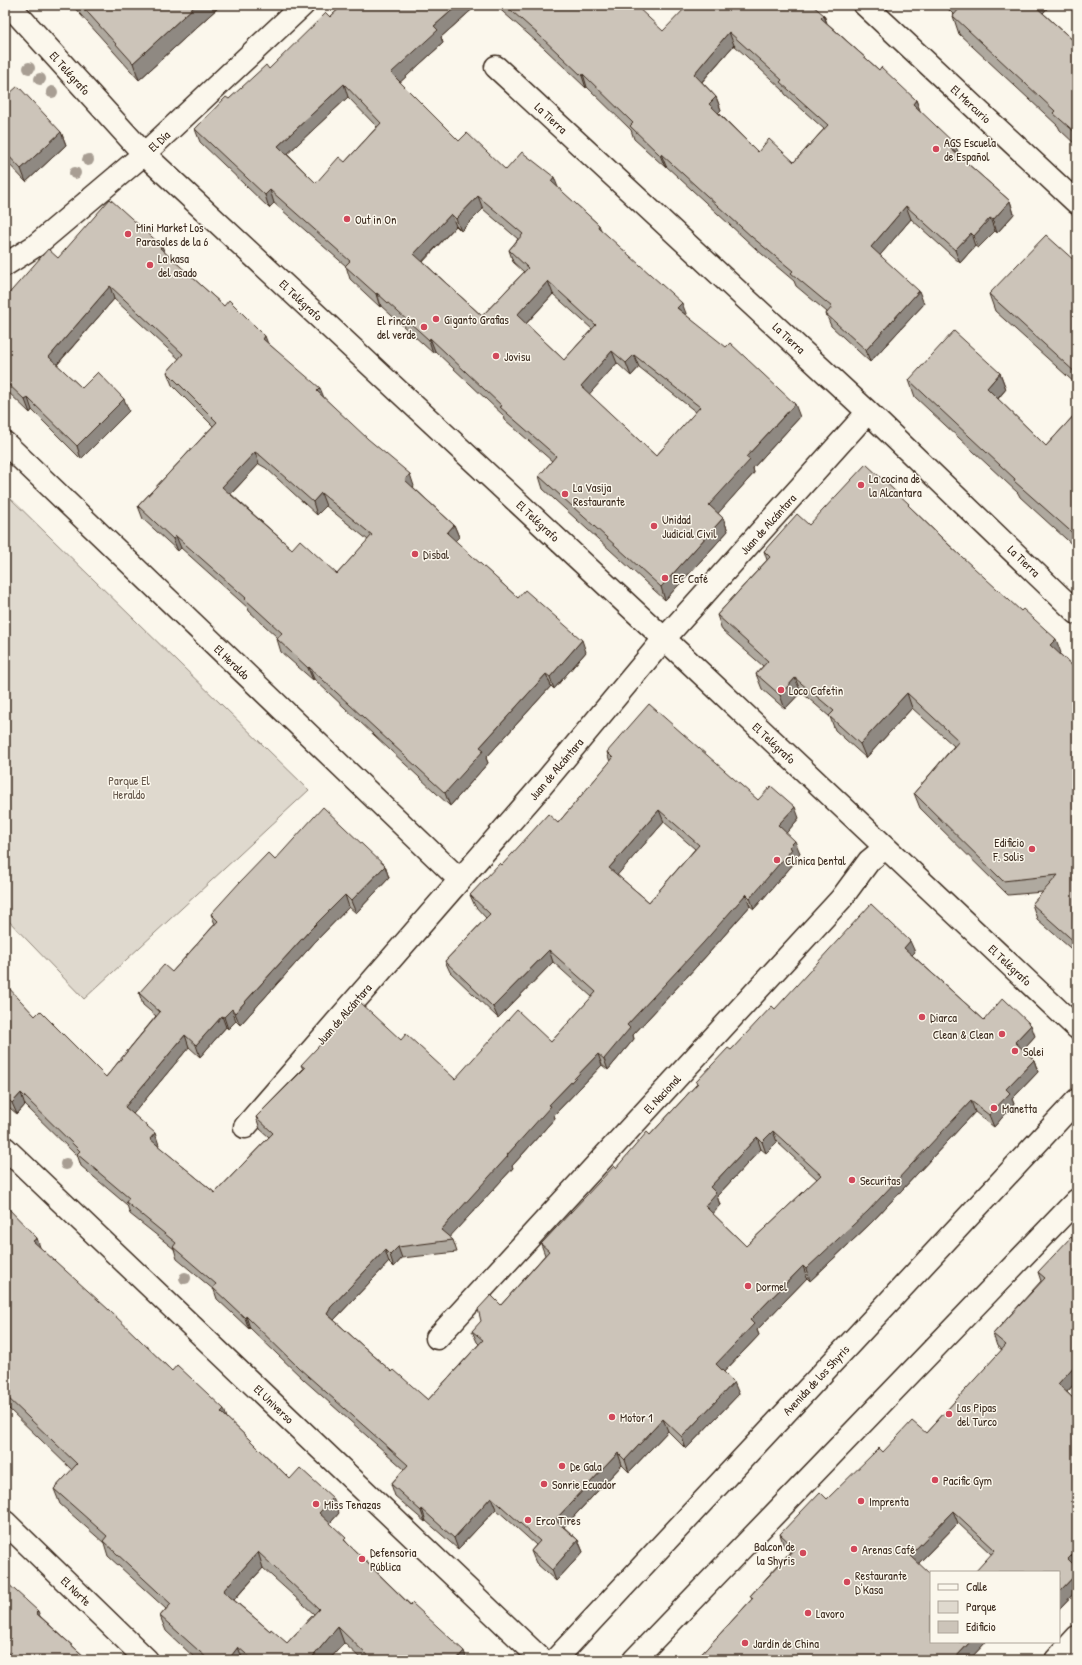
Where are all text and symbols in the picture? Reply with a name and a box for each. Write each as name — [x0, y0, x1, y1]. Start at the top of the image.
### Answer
street label: El Telégrafo — [46, 47, 94, 99]
street label: El Mercurio — [947, 81, 995, 127]
street label: La Tierra — [531, 99, 571, 138]
street label: El Día — [144, 126, 174, 156]
place label: AGS Escuela de Español — [944, 134, 996, 165]
marker: AGS Escuela de Español — [931, 144, 941, 154]
place label: Out in On — [355, 211, 396, 228]
marker: Out in On — [342, 214, 352, 224]
place label: Mini Market Los Parasoles de la 6 — [136, 219, 208, 250]
marker: Mini Market Los Parasoles de la 6 — [123, 229, 133, 239]
place label: La kasa del asado — [158, 250, 197, 281]
marker: La kasa del asado — [145, 260, 155, 270]
street label: El Telégrafo — [276, 276, 326, 325]
place label: Giganto Grafias — [444, 311, 509, 328]
place label: El rincón del verde — [377, 312, 416, 343]
marker: Giganto Grafias — [431, 314, 441, 324]
street label: La Tierra — [769, 319, 809, 358]
marker: El rincón del verde — [419, 322, 429, 332]
place label: Jovisu — [504, 348, 530, 365]
marker: Jovisu — [491, 351, 501, 361]
place label: La cocina de la Alcantara — [869, 470, 922, 501]
place label: La Vasija Restaurante — [573, 479, 625, 510]
marker: La cocina de la Alcantara — [856, 480, 866, 490]
marker: La Vasija Restaurante — [560, 489, 570, 499]
street label: Juan de Alcántara — [736, 490, 800, 558]
street label: El Telégrafo — [513, 497, 563, 546]
place label: Unidad Judicial Civil — [662, 511, 717, 542]
marker: Unidad Judicial Civil — [649, 521, 659, 531]
street label: La Tierra — [1004, 541, 1044, 581]
place label: Disbal — [423, 546, 450, 563]
marker: Disbal — [410, 549, 420, 559]
place label: EC Café — [673, 570, 708, 587]
marker: EC Café — [660, 573, 670, 583]
street label: El Heraldo — [210, 641, 254, 683]
place label: Loco Cafetin — [789, 682, 843, 699]
marker: Loco Cafetin — [776, 685, 786, 695]
street label: El Telégrafo — [749, 719, 799, 768]
street label: Juan de Alcántara — [525, 734, 587, 804]
park label: Parque El Heraldo — [108, 772, 151, 803]
place label: Edificio F. Solis — [992, 834, 1024, 865]
marker: Edificio F. Solis — [1027, 844, 1037, 854]
place label: Clínica Dental — [785, 852, 846, 869]
marker: Clínica Dental — [772, 855, 782, 865]
street label: El Telégrafo — [985, 941, 1035, 990]
street label: Juan de Alcántara — [313, 979, 376, 1048]
place label: Diarca — [930, 1009, 957, 1026]
marker: Diarca — [917, 1012, 927, 1022]
place label: Clean & Clean — [933, 1026, 994, 1043]
marker: Clean & Clean — [997, 1029, 1007, 1039]
place label: Solei — [1023, 1043, 1044, 1060]
marker: Solei — [1010, 1046, 1020, 1056]
street label: El Nacional — [639, 1070, 685, 1117]
place label: Manetta — [1002, 1100, 1037, 1117]
marker: Manetta — [989, 1103, 999, 1113]
place label: Securitas — [860, 1172, 901, 1189]
marker: Securitas — [847, 1175, 857, 1185]
place label: Dormel — [756, 1278, 788, 1295]
marker: Dormel — [743, 1281, 753, 1291]
street label: Avenida de los Shyris — [779, 1341, 853, 1419]
street label: El Universo — [250, 1381, 298, 1427]
place label: Las Pipas del Turco — [957, 1399, 997, 1430]
place label: Motor 1 — [620, 1409, 653, 1426]
marker: Las Pipas del Turco — [944, 1409, 954, 1419]
marker: Motor 1 — [607, 1412, 617, 1422]
place label: De Gala — [570, 1458, 602, 1475]
marker: De Gala — [557, 1461, 567, 1471]
place label: Pacific Gym — [943, 1472, 992, 1489]
marker: Pacific Gym — [930, 1475, 940, 1485]
place label: Sonrie Ecuador — [552, 1476, 617, 1493]
marker: Sonrie Ecuador — [539, 1479, 549, 1489]
place label: Imprenta — [869, 1493, 909, 1510]
place label: Miss Tenazas — [324, 1496, 381, 1513]
marker: Imprenta — [856, 1496, 866, 1506]
marker: Miss Tenazas — [311, 1499, 321, 1509]
place label: Erco Tires — [536, 1512, 581, 1529]
marker: Erco Tires — [523, 1515, 533, 1525]
place label: Balcon de la Shyris — [754, 1538, 795, 1569]
place label: Arenas Café — [862, 1541, 915, 1558]
place label: Defensoria Pública — [370, 1544, 417, 1575]
marker: Arenas Café — [849, 1544, 859, 1554]
marker: Balcon de la Shyris — [798, 1548, 808, 1558]
marker: Defensoria Pública — [357, 1554, 367, 1564]
place label: Restaurante D'Kasa — [855, 1567, 907, 1598]
legend — [930, 1571, 1060, 1643]
street label: El Norte — [57, 1572, 95, 1610]
marker: Restaurante D'Kasa — [842, 1577, 852, 1587]
text: Calle — [966, 1578, 987, 1595]
text: Parque — [966, 1598, 996, 1615]
place label: Lavoro — [816, 1605, 844, 1622]
marker: Lavoro — [803, 1608, 813, 1618]
text: Edificio — [966, 1618, 996, 1635]
place label: Jardín de China — [753, 1635, 819, 1652]
marker: Jardín de China — [740, 1638, 750, 1648]

